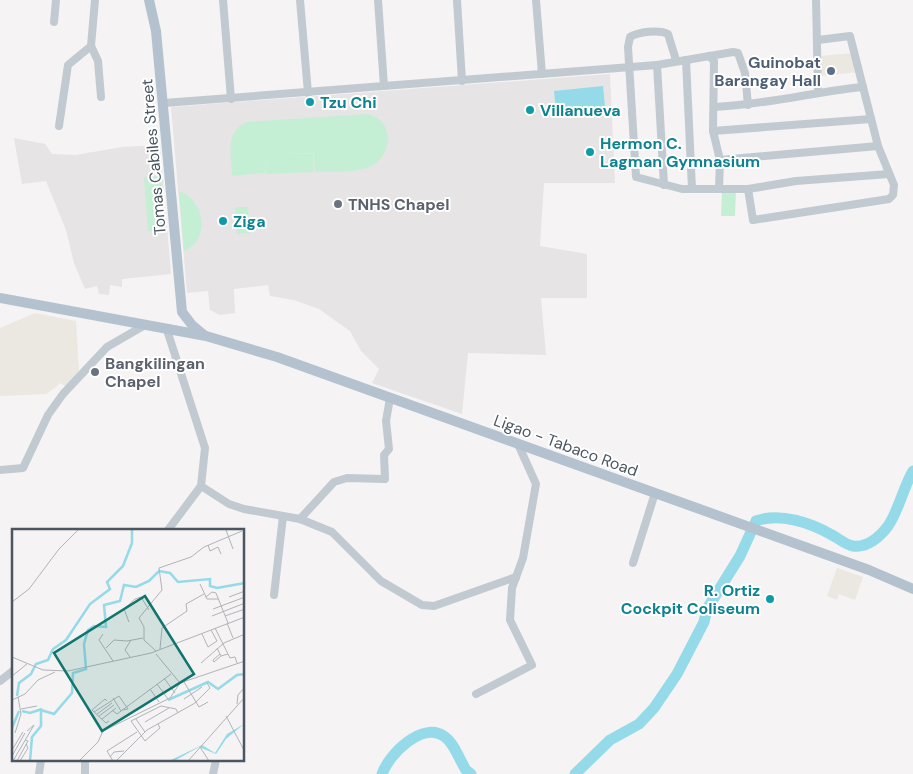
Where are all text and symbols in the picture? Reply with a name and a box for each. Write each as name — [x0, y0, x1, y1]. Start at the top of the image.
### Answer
place label: Guinobat Barangay Hall — [714, 52, 821, 91]
marker: Guinobat Barangay Hall — [825, 65, 837, 77]
street label: Tomas Cabiles Street — [136, 78, 171, 236]
place label: Tzu Chi — [320, 92, 377, 113]
marker: Tzu Chi — [304, 96, 316, 108]
place label: Villanueva — [540, 100, 621, 121]
marker: Villanueva — [524, 104, 536, 116]
place label: Hermon C. Lagman Gymnasium — [600, 133, 760, 172]
marker: Hermon C. Lagman Gymnasium — [584, 146, 596, 158]
place label: TNHS Chapel — [348, 194, 450, 215]
marker: TNHS Chapel — [332, 198, 344, 210]
place label: Ziga — [233, 211, 266, 232]
marker: Ziga — [217, 215, 229, 227]
place label: Bangkilingan Chapel — [105, 353, 205, 392]
marker: Bangkilingan Chapel — [89, 366, 101, 378]
street label: Ligao - Tabaco Road — [491, 410, 641, 481]
inset map — [12, 529, 245, 762]
place label: R. Ortiz Cockpit Coliseum — [621, 580, 760, 619]
marker: R. Ortiz Cockpit Coliseum — [764, 593, 776, 605]

